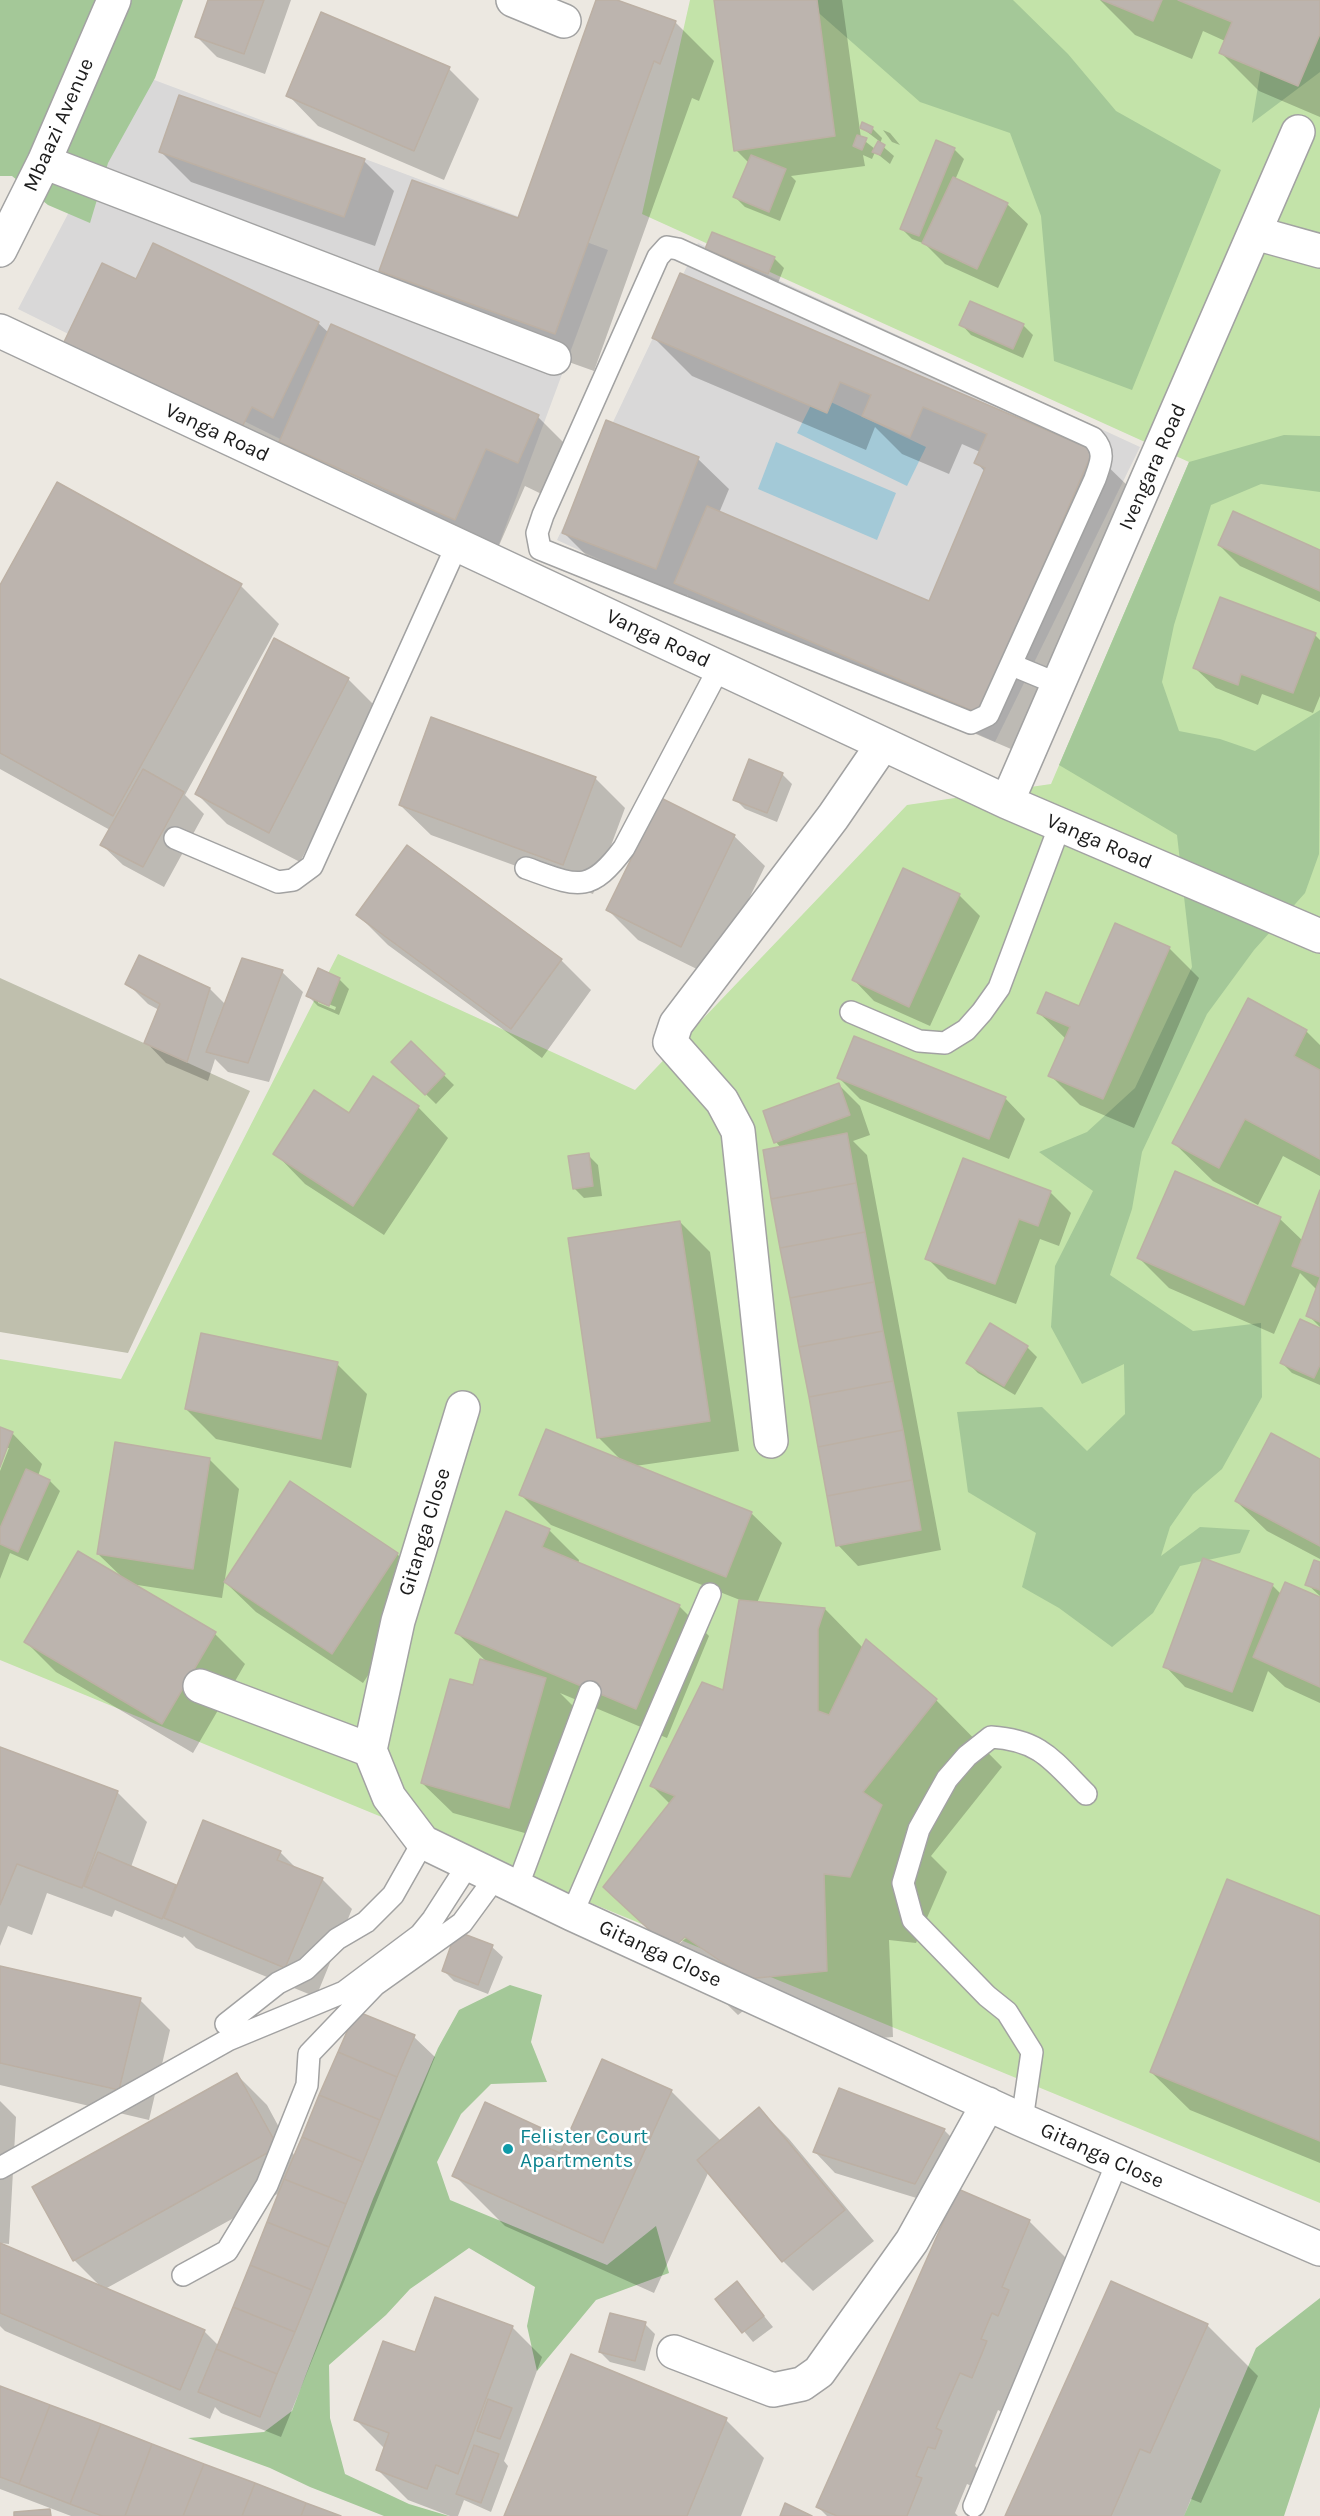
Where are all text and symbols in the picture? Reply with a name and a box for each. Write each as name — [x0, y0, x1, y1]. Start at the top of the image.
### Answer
street label: Mbaazi Avenue — [18, 54, 100, 196]
street label: Vanga Road — [161, 398, 273, 468]
street label: Ivengara Road — [1114, 400, 1192, 534]
street label: Vanga Road — [602, 604, 714, 674]
street label: Vanga Road — [1042, 808, 1156, 876]
street label: Gitanga Close — [394, 1465, 456, 1599]
street label: Gitanga Close — [595, 1915, 725, 1993]
street label: Gitanga Close — [1036, 2118, 1168, 2194]
place label: Felister Court Apartments — [520, 2124, 648, 2174]
marker: Felister Court Apartments — [501, 2142, 515, 2156]

